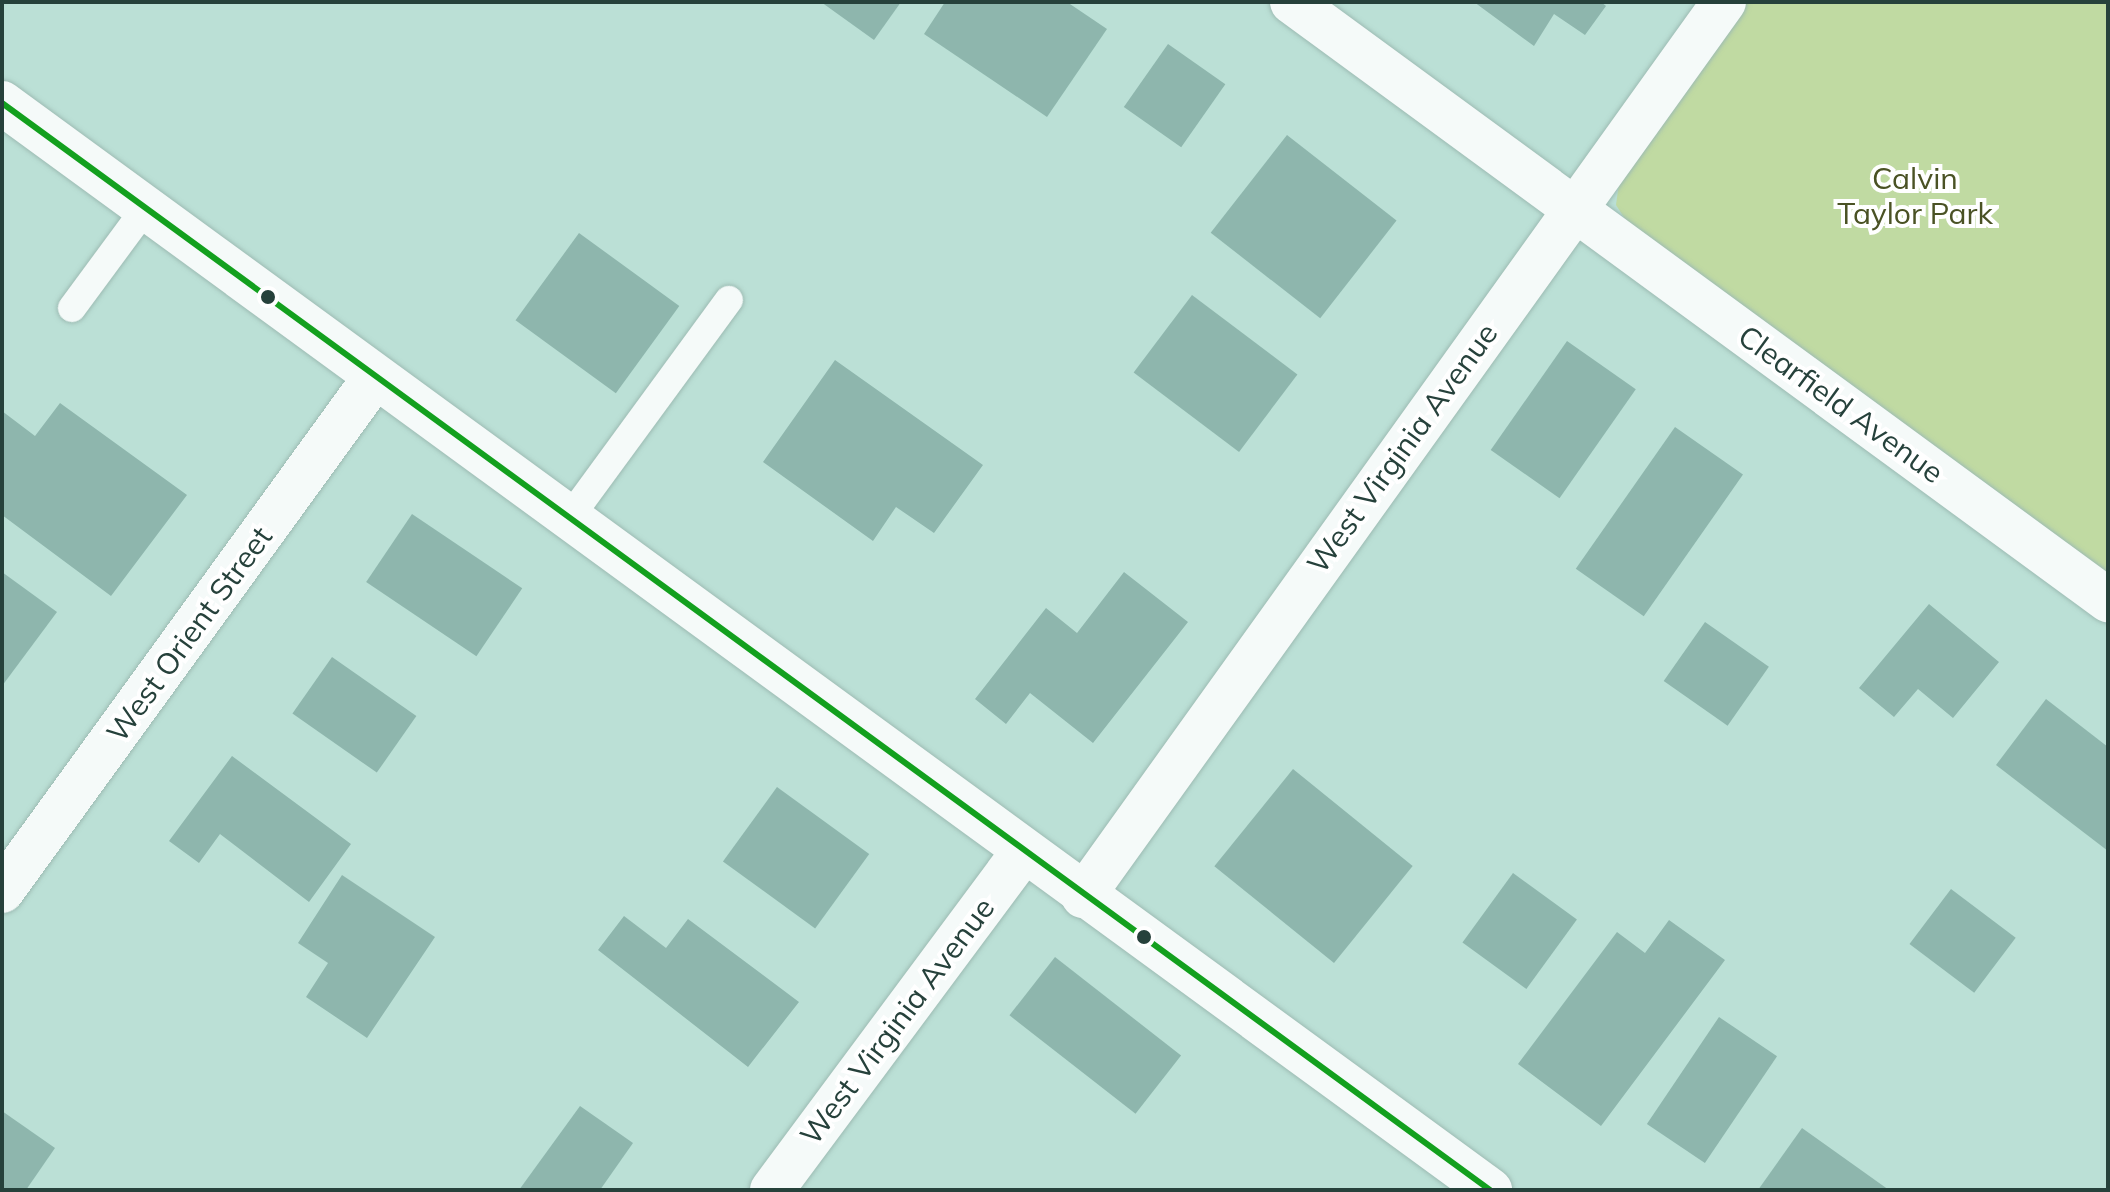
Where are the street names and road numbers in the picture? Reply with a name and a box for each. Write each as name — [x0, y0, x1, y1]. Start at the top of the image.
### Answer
street label: West Virginia Avenue — [1299, 316, 1505, 580]
street label: Clearfield Avenue — [1731, 318, 1951, 490]
street label: West Orient Street — [99, 519, 279, 749]
street label: West Virginia Avenue — [792, 890, 1002, 1152]

